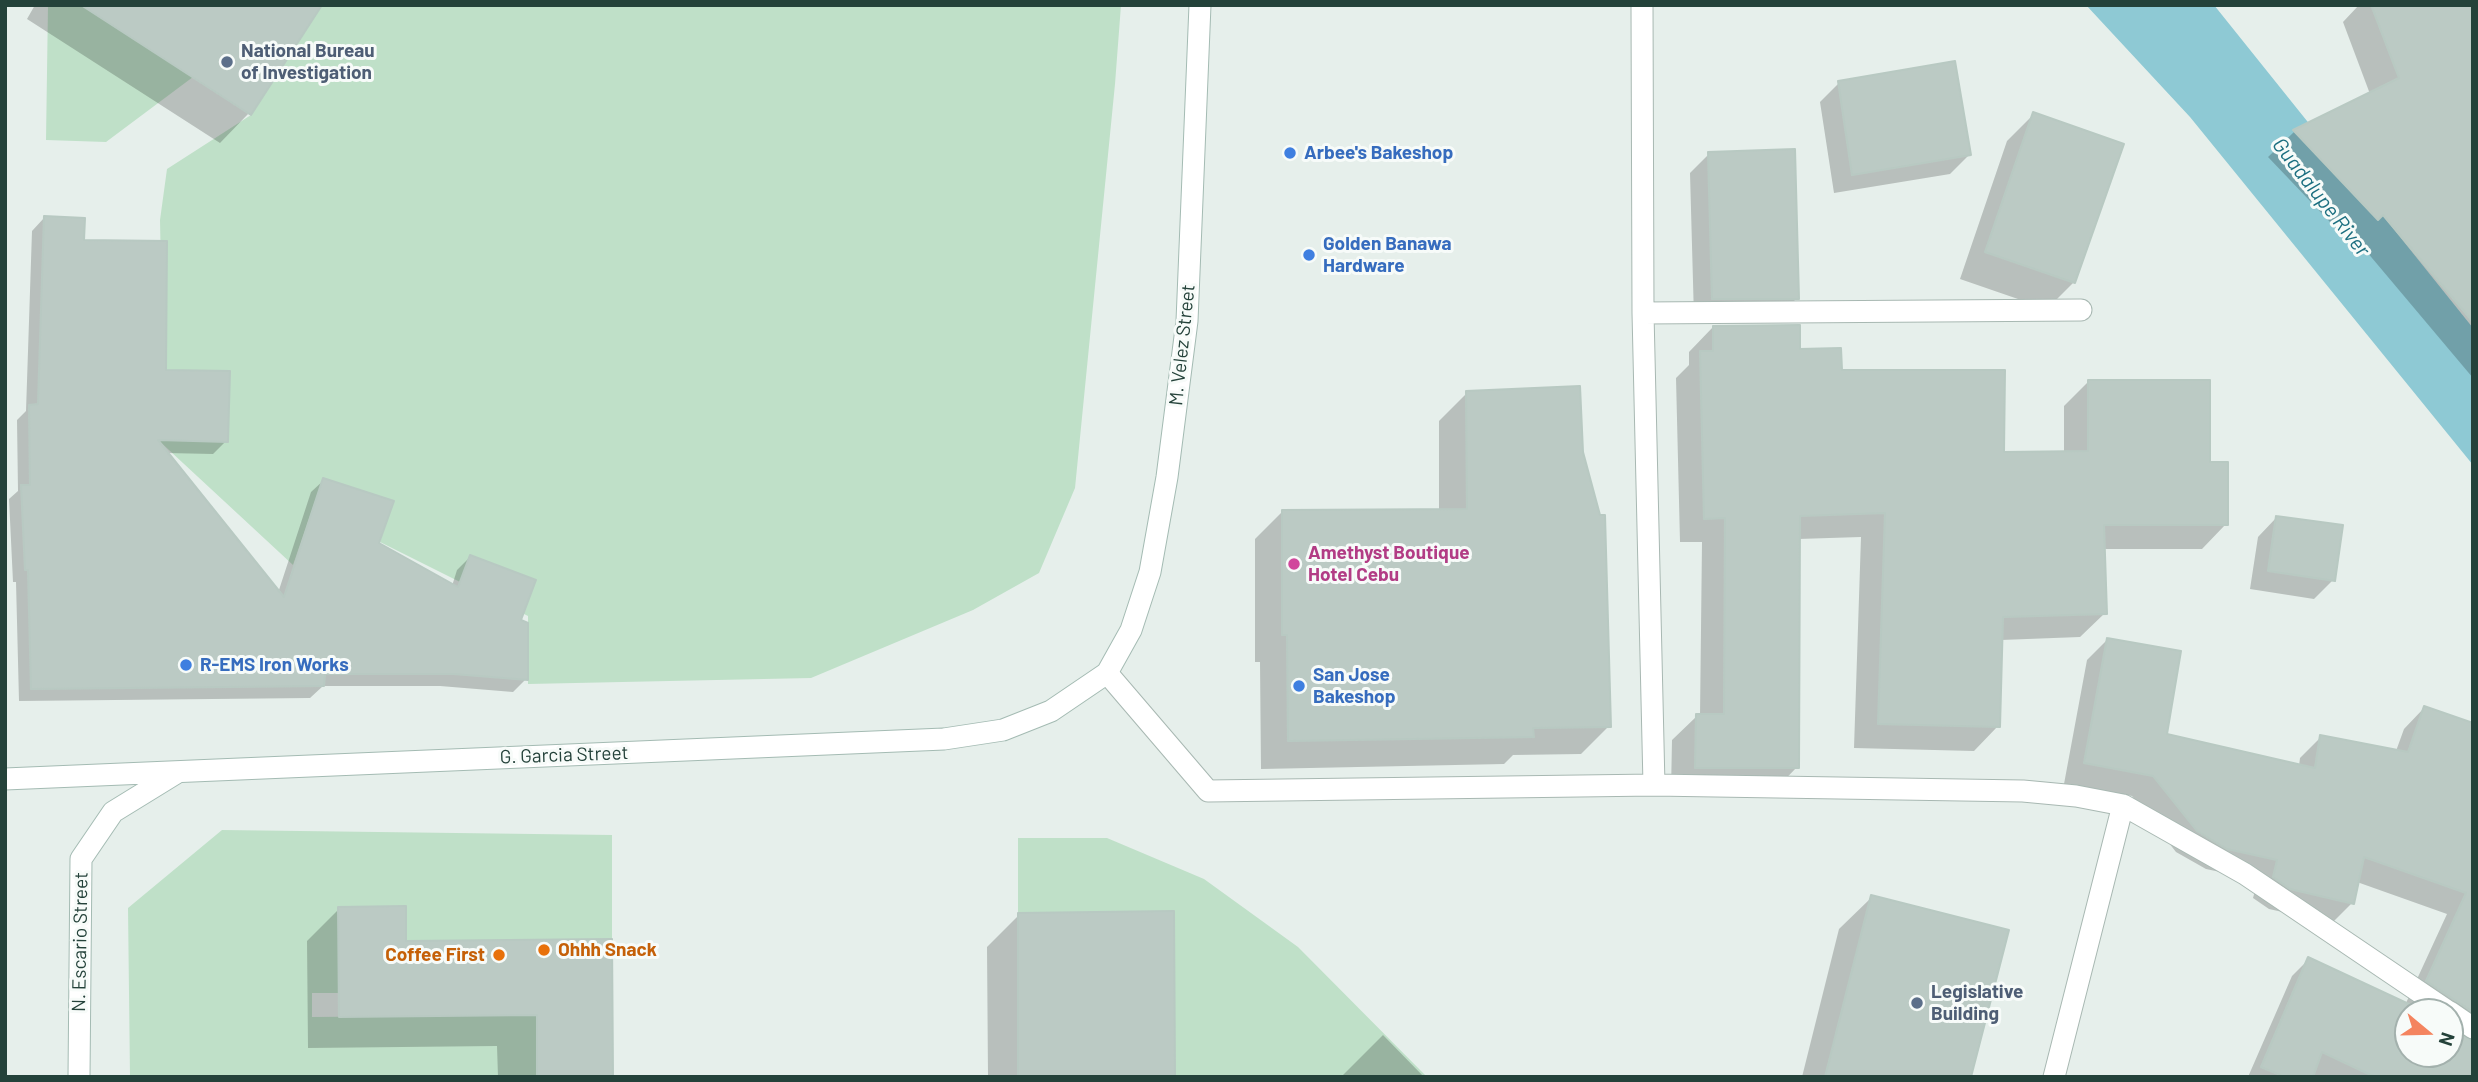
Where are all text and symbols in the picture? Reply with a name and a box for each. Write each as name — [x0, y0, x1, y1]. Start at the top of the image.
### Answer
place label: National Bureau of Investigation — [241, 40, 375, 84]
marker: National Bureau of Investigation — [219, 54, 235, 70]
water label: Guadalupe River — [2267, 133, 2375, 261]
place label: Arbee's Bakeshop — [1304, 142, 1453, 164]
marker: Arbee's Bakeshop — [1282, 145, 1298, 161]
place label: Golden Banawa Hardware — [1323, 233, 1451, 277]
marker: Golden Banawa Hardware — [1301, 247, 1317, 263]
street label: M. Velez Street — [1164, 283, 1200, 407]
place label: Amethyst Boutique Hotel Cebu — [1308, 542, 1470, 586]
marker: Amethyst Boutique Hotel Cebu — [1286, 556, 1302, 572]
place label: R-EMS Iron Works — [200, 654, 349, 676]
marker: R-EMS Iron Works — [178, 657, 194, 673]
place label: San Jose Bakeshop — [1313, 664, 1395, 708]
marker: San Jose Bakeshop — [1291, 678, 1307, 694]
street label: G. Garcia Street — [499, 741, 629, 769]
street label: N. Escario Street — [67, 872, 93, 1012]
place label: Ohhh Snack — [558, 939, 657, 961]
marker: Ohhh Snack — [536, 942, 552, 958]
place label: Coffee First — [385, 944, 485, 966]
marker: Coffee First — [491, 947, 507, 963]
place label: Legislative Building — [1931, 981, 2023, 1025]
marker: Legislative Building — [1909, 995, 1925, 1011]
north arrow — [2394, 998, 2464, 1068]
text: N — [2435, 1030, 2460, 1049]

